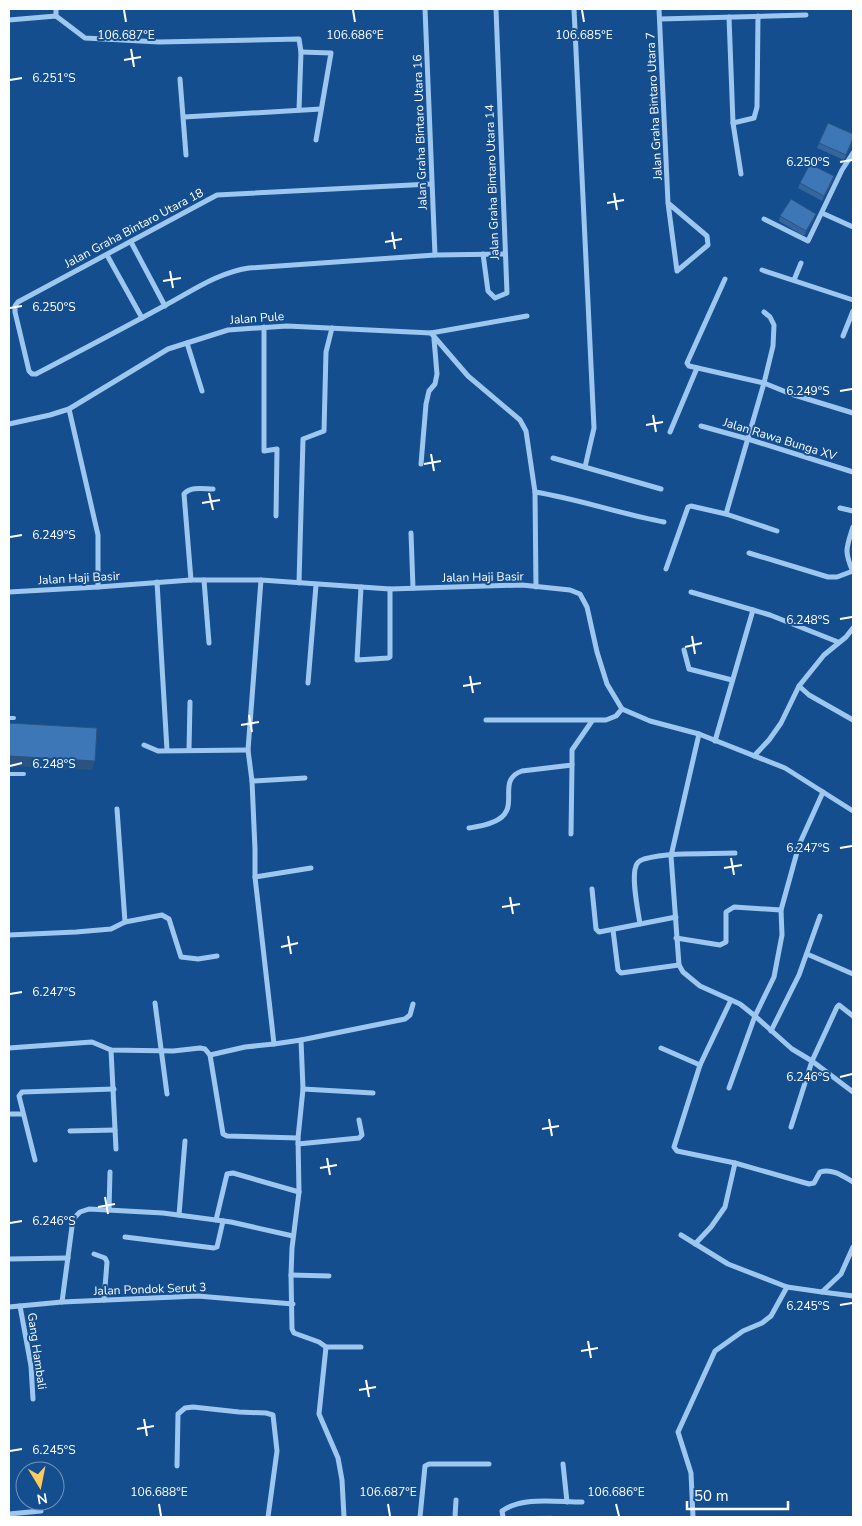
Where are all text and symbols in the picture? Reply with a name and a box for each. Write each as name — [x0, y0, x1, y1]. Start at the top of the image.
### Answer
text: 106.687°E — [97, 27, 155, 43]
text: 106.686°E — [326, 27, 384, 43]
text: 106.685°E — [555, 27, 613, 43]
street label: Jalan Graha Bintaro Utara 7 — [642, 32, 666, 181]
street label: Jalan Graha Bintaro Utara 16 — [409, 54, 431, 211]
text: 6.251°S — [32, 70, 76, 86]
street label: Jalan Graha Bintaro Utara 14 — [481, 104, 503, 261]
text: 6.250°S — [786, 154, 830, 170]
street label: Jalan Graha Bintaro Utara 18 — [61, 184, 206, 272]
text: 6.250°S — [32, 299, 76, 315]
street label: Jalan Pule — [228, 308, 285, 328]
text: 6.249°S — [786, 383, 830, 399]
street label: Jalan Rawa Bunga XV — [720, 414, 839, 464]
text: 6.249°S — [32, 527, 76, 543]
street label: Jalan Haji Basir — [37, 568, 121, 588]
street label: Jalan Haji Basir — [441, 568, 525, 586]
text: 6.248°S — [786, 612, 830, 628]
text: 6.248°S — [32, 756, 76, 772]
text: 6.247°S — [786, 840, 830, 856]
text: 6.247°S — [32, 984, 76, 1000]
text: 6.246°S — [786, 1069, 830, 1085]
text: 6.246°S — [32, 1213, 76, 1229]
street label: Jalan Pondok Serut 3 — [92, 1279, 207, 1299]
text: 6.245°S — [786, 1298, 830, 1314]
street label: Gang Hambali — [24, 1312, 50, 1390]
text: 6.245°S — [32, 1442, 76, 1458]
north arrow — [15, 1461, 65, 1511]
scale bar — [687, 1478, 788, 1510]
text: 106.688°E — [130, 1484, 188, 1500]
text: 106.687°E — [359, 1484, 417, 1500]
text: 106.686°E — [587, 1484, 645, 1500]
text: 50 m — [694, 1486, 729, 1506]
text: N — [35, 1488, 49, 1509]

